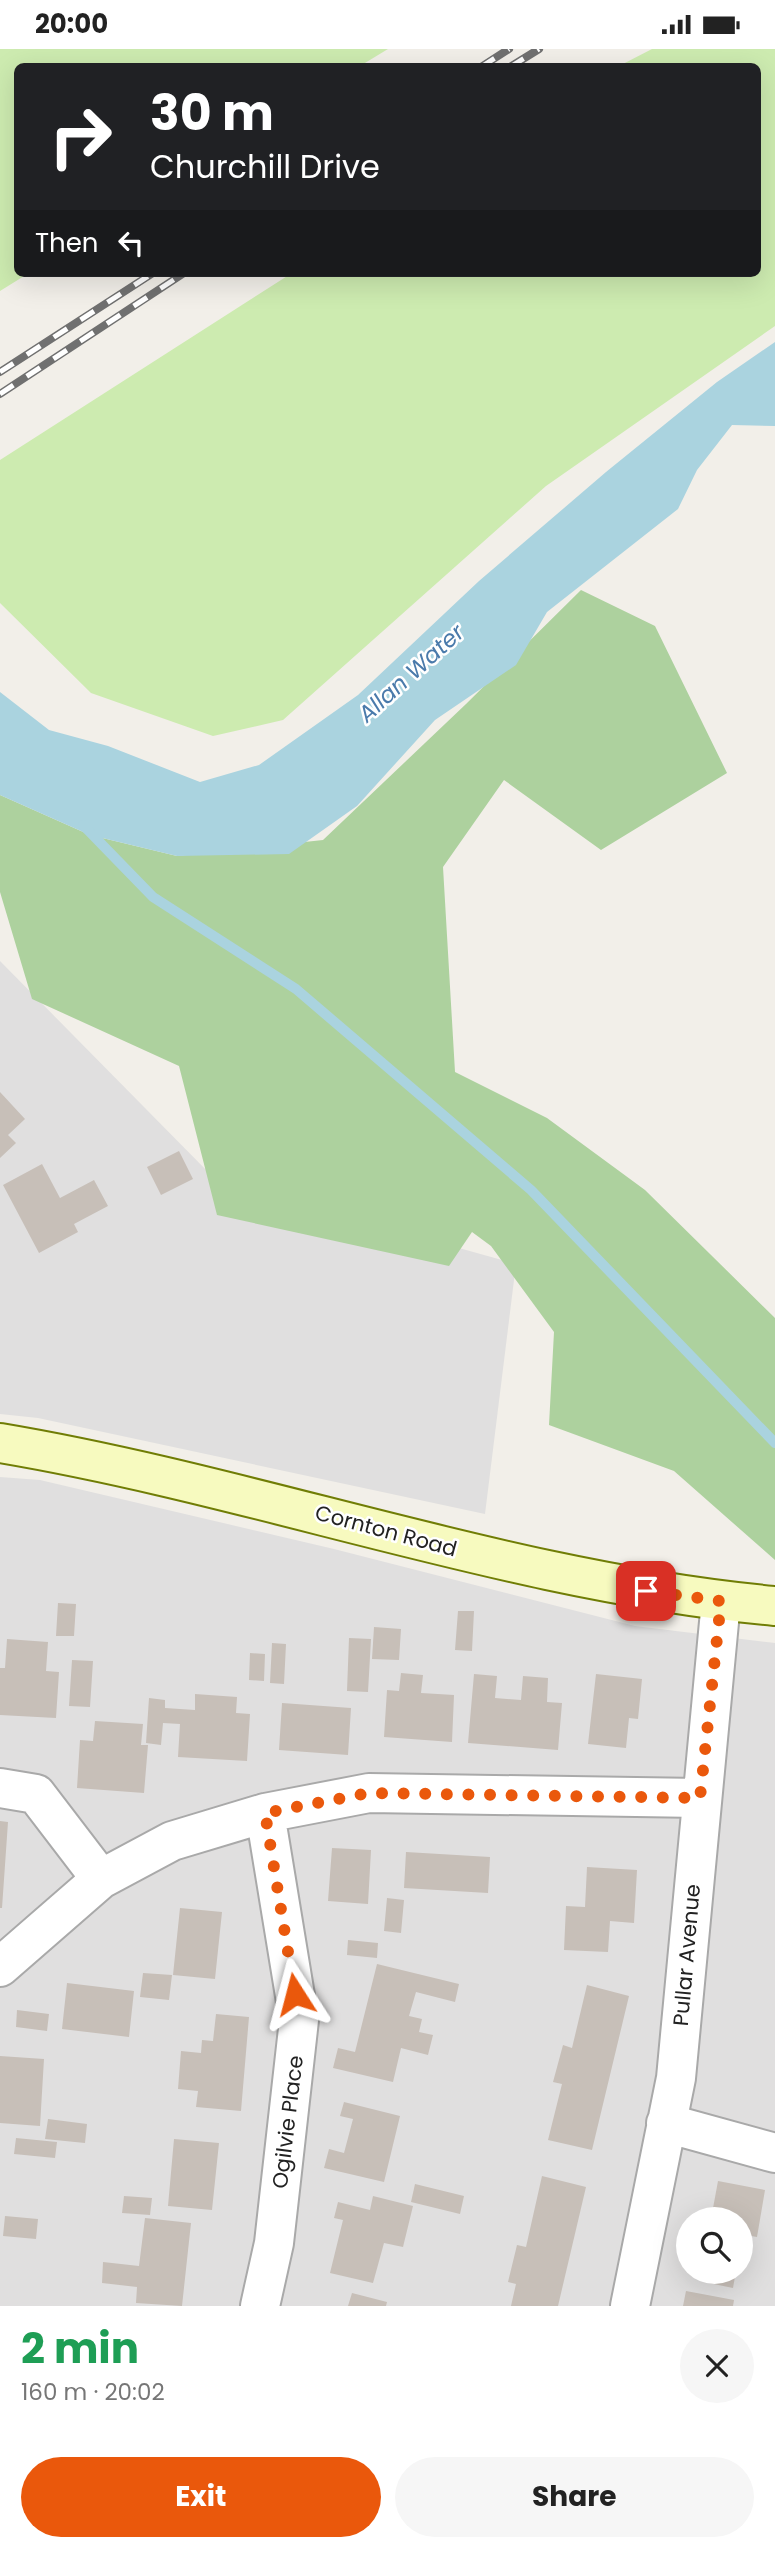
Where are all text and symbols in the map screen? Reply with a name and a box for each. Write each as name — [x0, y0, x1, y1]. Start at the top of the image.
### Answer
text: 20:00 — [35, 6, 108, 42]
text: 30 m — [150, 79, 274, 147]
icon: right — [35, 91, 126, 182]
text: Churchill Drive — [150, 144, 380, 189]
icon: left — [112, 224, 150, 262]
text: Then — [35, 225, 98, 261]
water label: Allan Water — [350, 616, 472, 730]
street label: Cornton Road — [312, 1498, 460, 1563]
pin — [616, 1561, 676, 1621]
icon: arrive — [627, 1572, 665, 1610]
street label: Pullar Avenue — [666, 1883, 707, 2027]
position arrow — [258, 1957, 332, 2031]
street label: Ogilvie Place — [265, 2054, 310, 2190]
map controls — [676, 2207, 753, 2284]
button: search — [676, 2207, 753, 2284]
text: 2 min — [21, 2319, 139, 2378]
button: close — [680, 2329, 754, 2403]
text: 160 m · 20:02 — [21, 2376, 165, 2408]
button: Exit — [21, 2457, 381, 2537]
button: Share — [395, 2457, 754, 2537]

